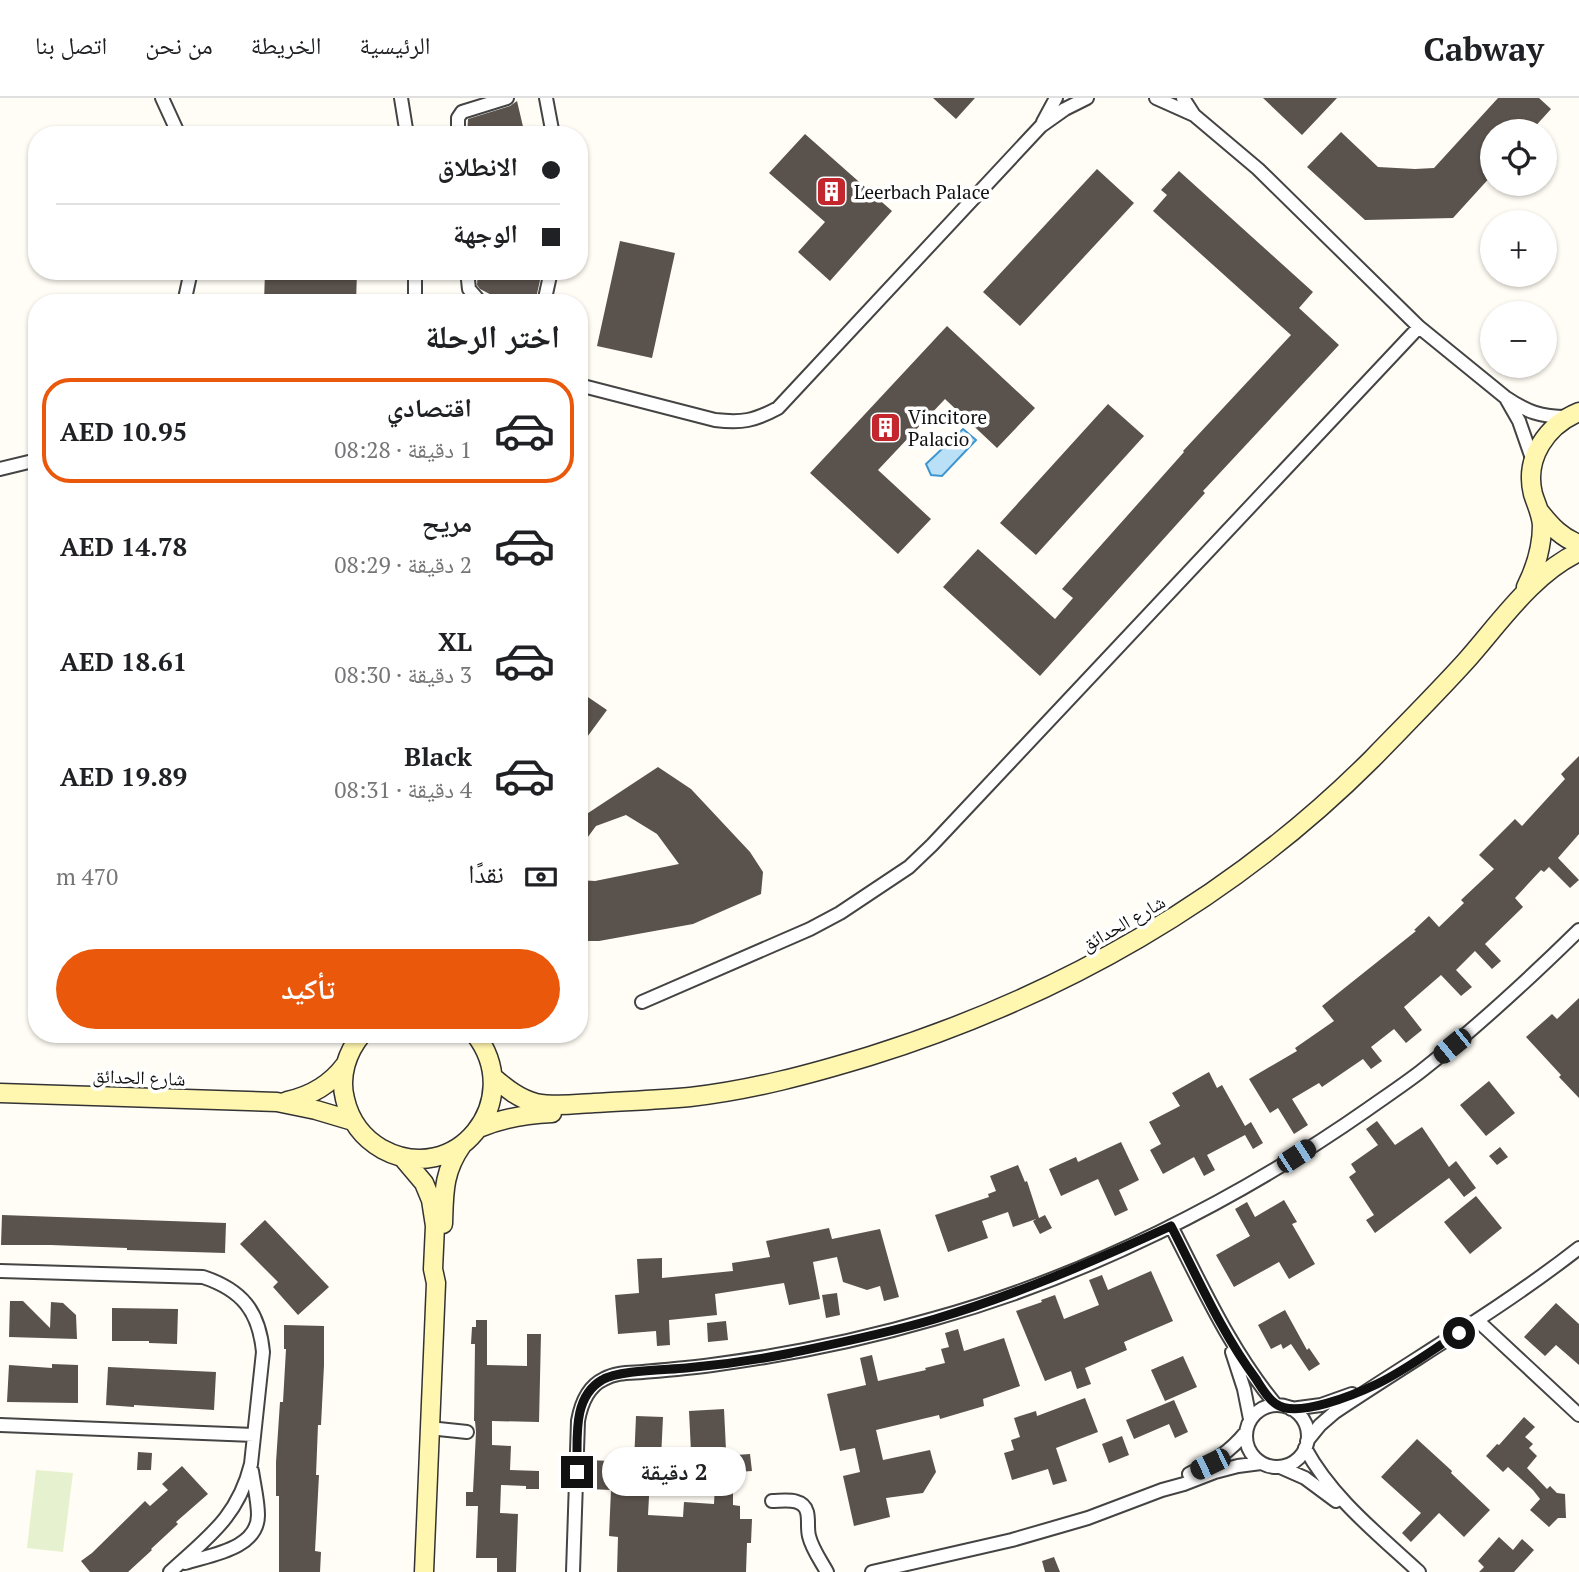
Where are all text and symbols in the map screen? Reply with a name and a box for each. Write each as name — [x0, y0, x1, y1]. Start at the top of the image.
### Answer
text: Cabway — [1423, 27, 1544, 70]
text: اتصل بنا — [35, 29, 107, 61]
text: من نحن — [145, 29, 213, 61]
text: الخريطة — [251, 29, 321, 61]
text: الرئيسية — [359, 29, 431, 61]
map controls — [1480, 119, 1557, 378]
button: locate — [1480, 119, 1557, 196]
text: الانطلاق — [438, 149, 518, 183]
building icon: Leerbach Palace — [814, 175, 848, 209]
place label: Leerbach Palace — [854, 179, 990, 204]
button: + — [1480, 210, 1557, 287]
text: الوجهة — [453, 216, 518, 250]
button: − — [1480, 301, 1557, 378]
text: اختر الرحلة — [425, 315, 560, 357]
text: اقتصادي — [387, 390, 472, 424]
icon: car — [493, 399, 556, 462]
place label: Vincitore Palacio — [908, 404, 987, 451]
building icon: Vincitore Palacio — [868, 411, 902, 445]
text: AED 10.95 — [60, 414, 187, 448]
text: 1 دقيقة · 08:28 — [334, 434, 472, 465]
text: مريح — [422, 505, 472, 539]
icon: car — [493, 514, 556, 577]
text: AED 14.78 — [60, 529, 187, 563]
text: 2 دقيقة · 08:29 — [334, 549, 472, 580]
text: XL — [438, 624, 472, 658]
icon: car — [493, 629, 556, 692]
text: AED 18.61 — [60, 644, 187, 678]
text: 3 دقيقة · 08:30 — [334, 659, 472, 690]
text: Black — [404, 739, 472, 773]
icon: car — [493, 744, 556, 807]
text: AED 19.89 — [60, 759, 187, 793]
text: 4 دقيقة · 08:31 — [334, 774, 472, 805]
text: نقدًا — [468, 856, 504, 890]
icon: cash — [522, 858, 560, 896]
text: 470 m — [56, 861, 118, 892]
street label: شارع الحدائق — [1076, 889, 1169, 957]
button: تأكيد — [56, 949, 560, 1029]
car — [1430, 1025, 1475, 1067]
street label: شارع الحدائق — [92, 1062, 186, 1091]
car — [1273, 1136, 1320, 1176]
route start — [1443, 1317, 1475, 1349]
car — [1187, 1445, 1234, 1483]
callout: 2 دقيقة — [602, 1448, 745, 1496]
route end — [561, 1456, 593, 1488]
text: 2 دقيقة — [640, 1456, 708, 1487]

